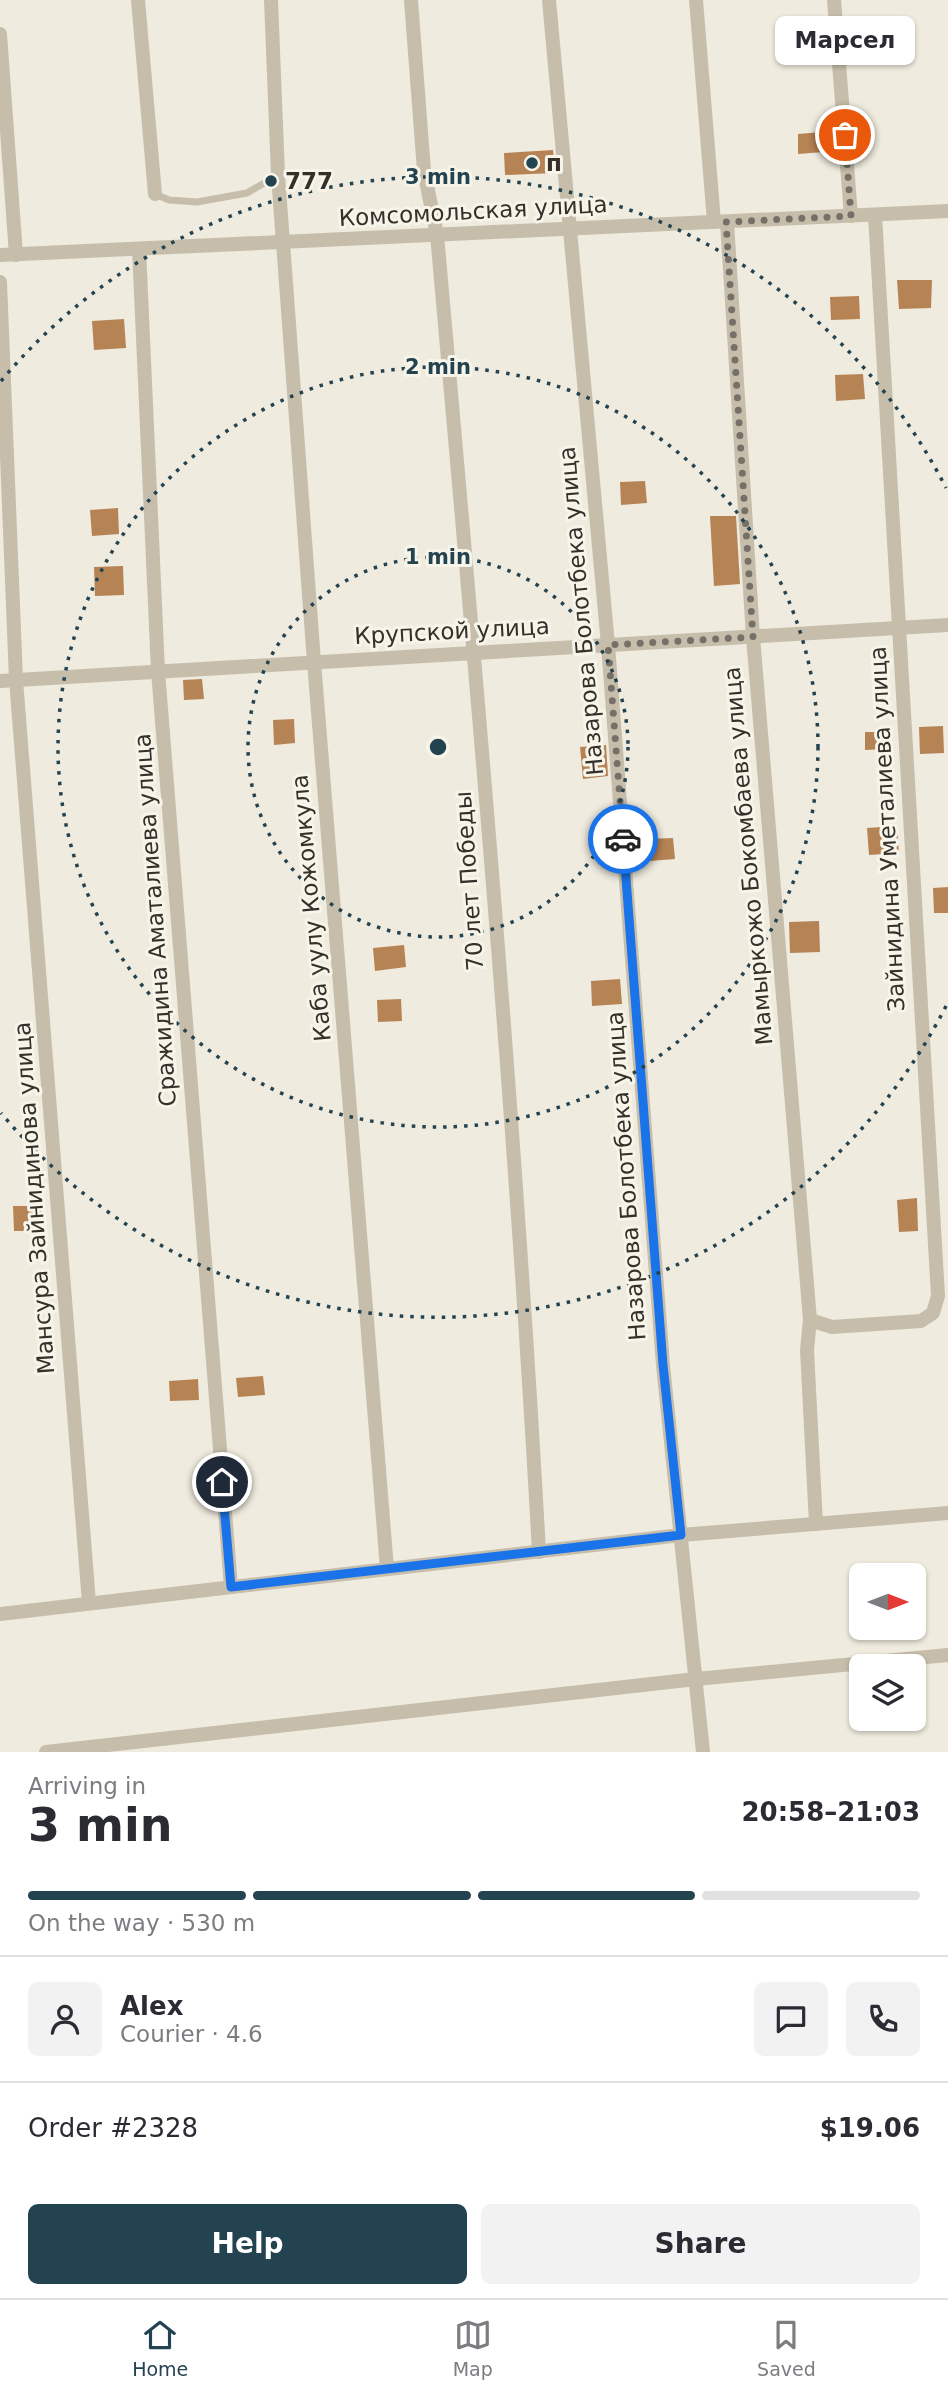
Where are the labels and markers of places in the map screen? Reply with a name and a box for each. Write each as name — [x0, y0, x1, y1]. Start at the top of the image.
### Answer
callout: Марсел — [775, 16, 915, 65]
pin — [815, 105, 875, 165]
place label: п — [546, 150, 562, 176]
marker: п — [524, 155, 540, 171]
place label: 777 — [285, 168, 333, 194]
marker: 777 — [263, 173, 279, 189]
centre of rings — [426, 735, 450, 759]
pin — [192, 1452, 252, 1512]

